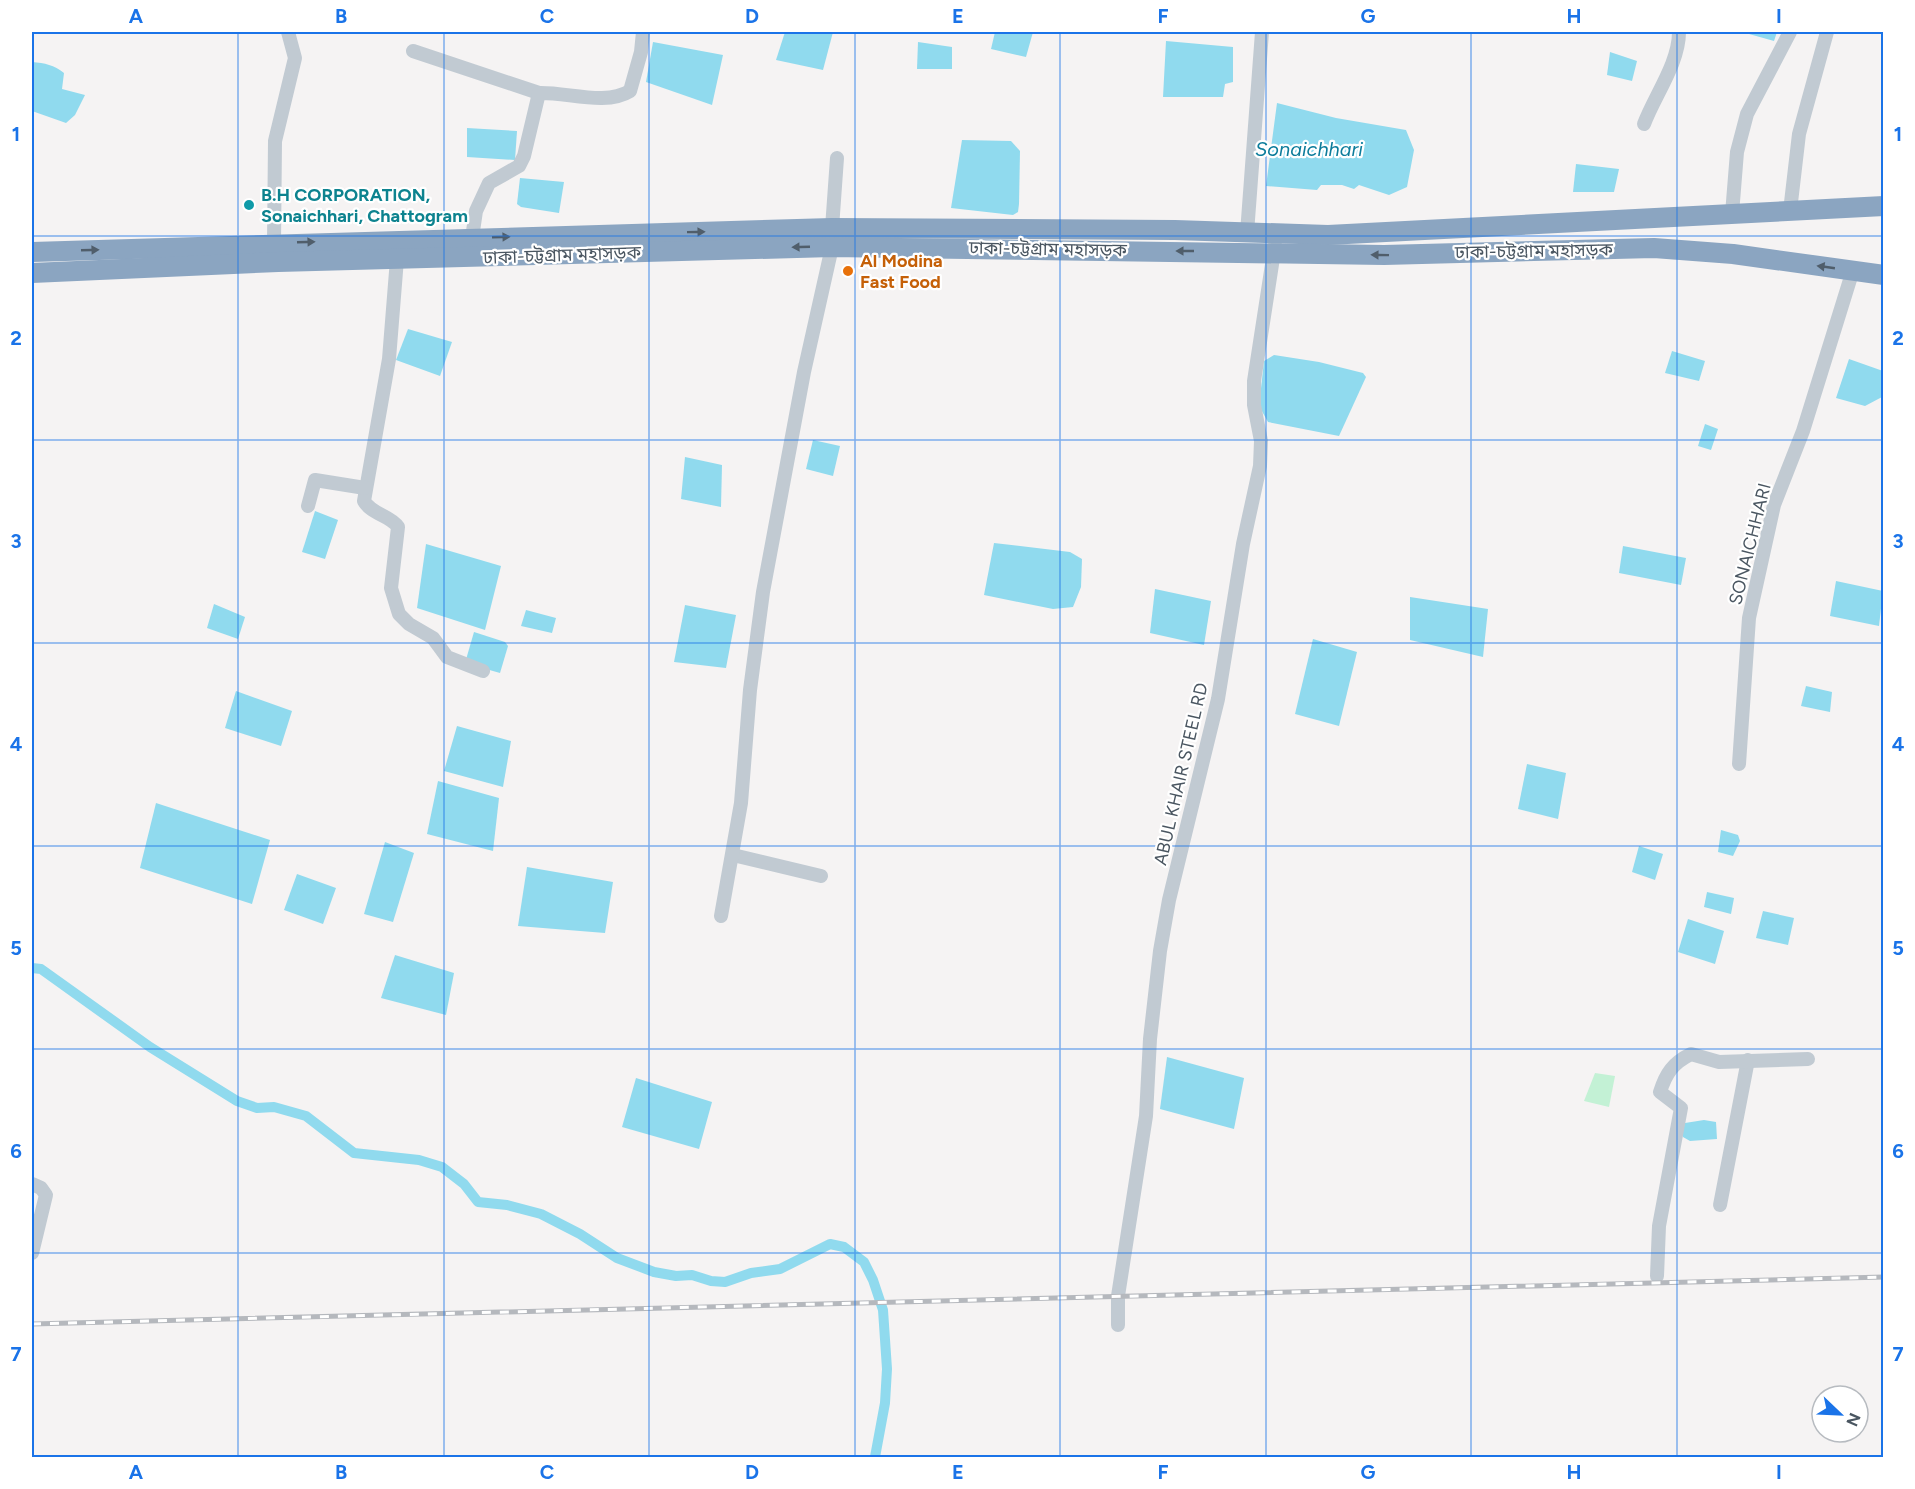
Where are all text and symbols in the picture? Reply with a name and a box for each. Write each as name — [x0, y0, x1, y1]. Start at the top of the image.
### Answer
text: A — [129, 4, 144, 28]
text: B — [335, 4, 347, 28]
text: C — [540, 4, 554, 28]
text: D — [745, 4, 759, 28]
text: E — [952, 4, 964, 28]
text: F — [1157, 4, 1169, 28]
text: G — [1361, 4, 1376, 28]
text: H — [1567, 4, 1582, 28]
text: I — [1776, 4, 1782, 28]
text: 1 — [12, 122, 20, 146]
text: 1 — [1894, 122, 1902, 146]
water label: Sonaichhari — [1255, 137, 1363, 161]
place label: B.H CORPORATION, Sonaichhari, Chattogram — [261, 184, 468, 227]
marker: B.H CORPORATION, Sonaichhari, Chattogram — [242, 198, 256, 212]
one-way arrow — [686, 227, 705, 237]
one-way arrow — [491, 232, 510, 242]
street label: ঢাকা-চট্টগ্রাম মহাসড়ক — [968, 237, 1128, 261]
one-way arrow — [296, 238, 315, 247]
street label: ঢাকা-চট্টগ্রাম মহাসড়ক — [1454, 239, 1614, 263]
street label: ঢাকা-চট্টগ্রাম মহাসড়ক — [482, 241, 642, 269]
one-way arrow — [791, 243, 810, 252]
one-way arrow — [80, 245, 99, 254]
one-way arrow — [1175, 247, 1194, 256]
place label: Al Modina Fast Food — [860, 250, 943, 293]
one-way arrow — [1370, 250, 1389, 260]
one-way arrow — [1816, 262, 1835, 271]
marker: Al Modina Fast Food — [841, 264, 855, 278]
text: 2 — [10, 326, 22, 350]
text: 2 — [1892, 326, 1904, 350]
street label: SONAICHHARI — [1724, 481, 1776, 607]
text: 3 — [10, 529, 22, 553]
text: 3 — [1892, 529, 1904, 553]
street label: ABUL KHAIR STEEL RD — [1149, 681, 1213, 867]
text: 4 — [10, 732, 23, 756]
text: 4 — [1892, 732, 1905, 756]
text: 5 — [10, 936, 22, 960]
text: 5 — [1892, 936, 1904, 960]
text: 6 — [10, 1139, 22, 1163]
text: 6 — [1892, 1139, 1904, 1163]
text: 7 — [10, 1342, 22, 1366]
text: 7 — [1892, 1342, 1904, 1366]
north arrow — [1810, 1384, 1870, 1444]
text: N — [1842, 1410, 1865, 1429]
text: A — [129, 1460, 144, 1484]
text: B — [335, 1460, 347, 1484]
text: C — [540, 1460, 554, 1484]
text: D — [745, 1460, 759, 1484]
text: E — [952, 1460, 964, 1484]
text: F — [1157, 1460, 1169, 1484]
text: G — [1361, 1460, 1376, 1484]
text: H — [1567, 1460, 1582, 1484]
text: I — [1776, 1460, 1782, 1484]

